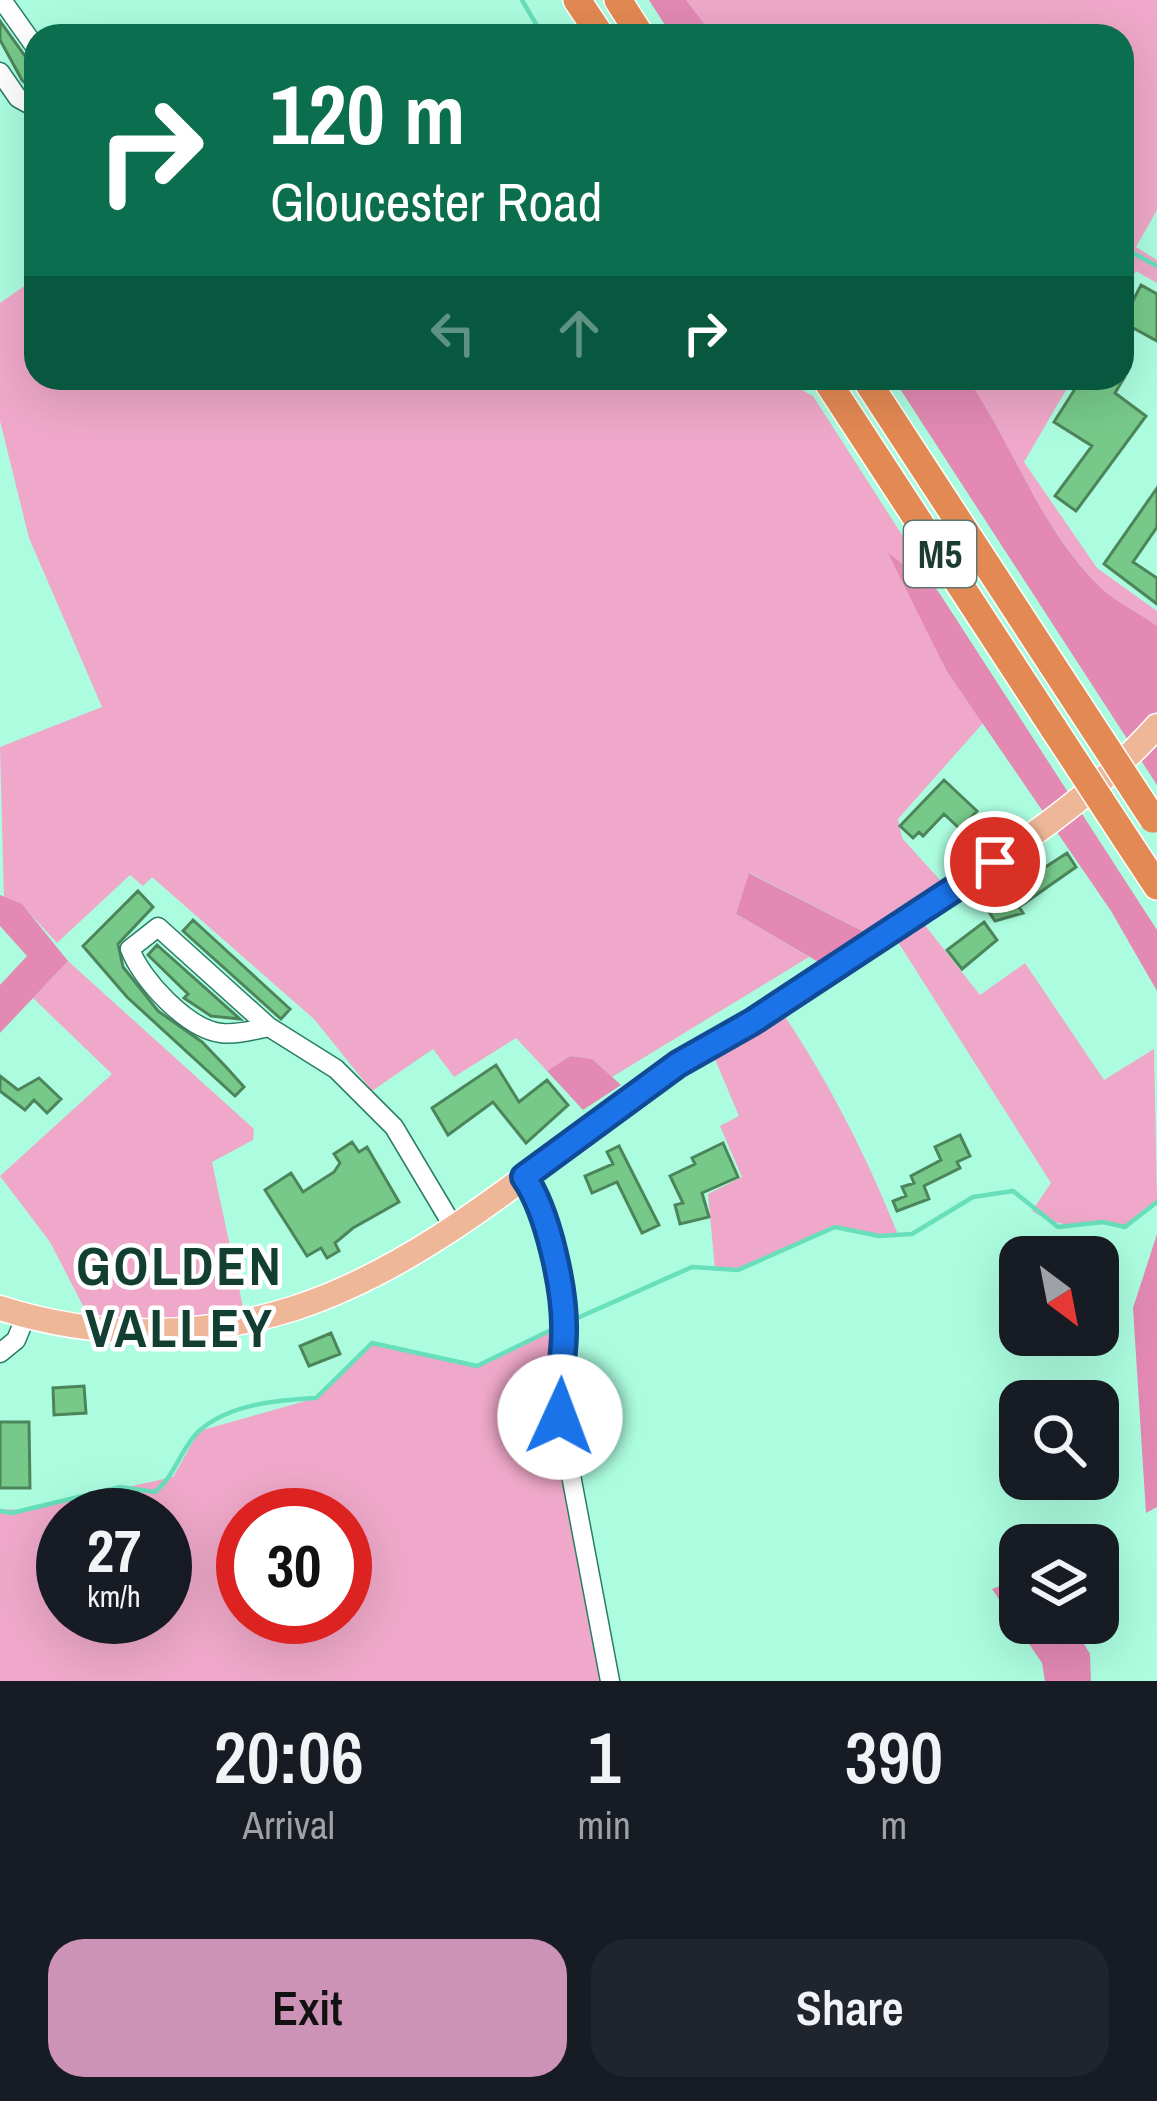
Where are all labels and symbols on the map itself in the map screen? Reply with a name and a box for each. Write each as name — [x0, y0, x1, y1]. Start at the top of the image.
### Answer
road number: M5 — [904, 521, 976, 587]
pin — [944, 811, 1046, 913]
district label: GOLDEN VALLEY — [76, 1229, 284, 1364]
north arrow — [999, 1236, 1119, 1356]
position arrow — [497, 1354, 623, 1480]
speed limit sign: 30 — [216, 1488, 372, 1644]

